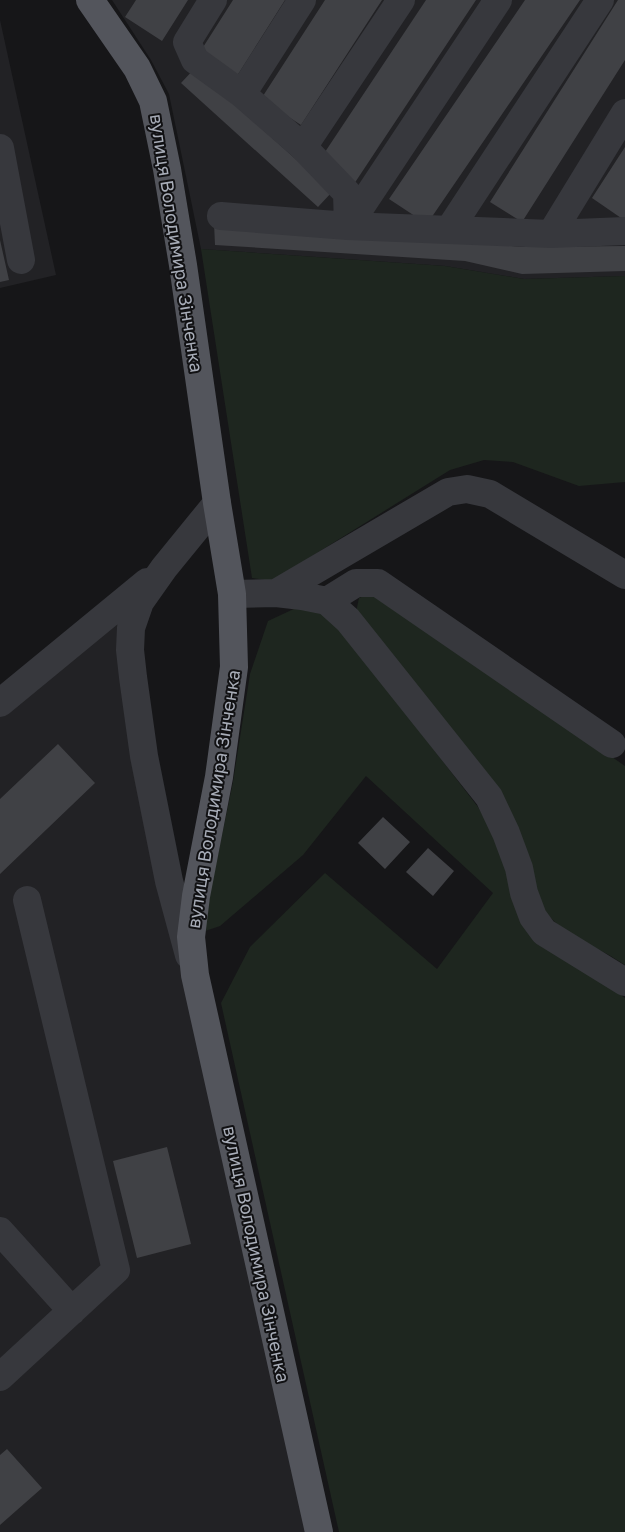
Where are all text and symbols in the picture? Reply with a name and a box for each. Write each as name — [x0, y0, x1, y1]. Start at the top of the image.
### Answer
street label: вулиця Володимира Зінченка — [146, 112, 208, 374]
street label: вулиця Володимира Зінченка — [182, 668, 244, 930]
street label: вулиця Володимира Зінченка — [219, 1124, 295, 1384]

